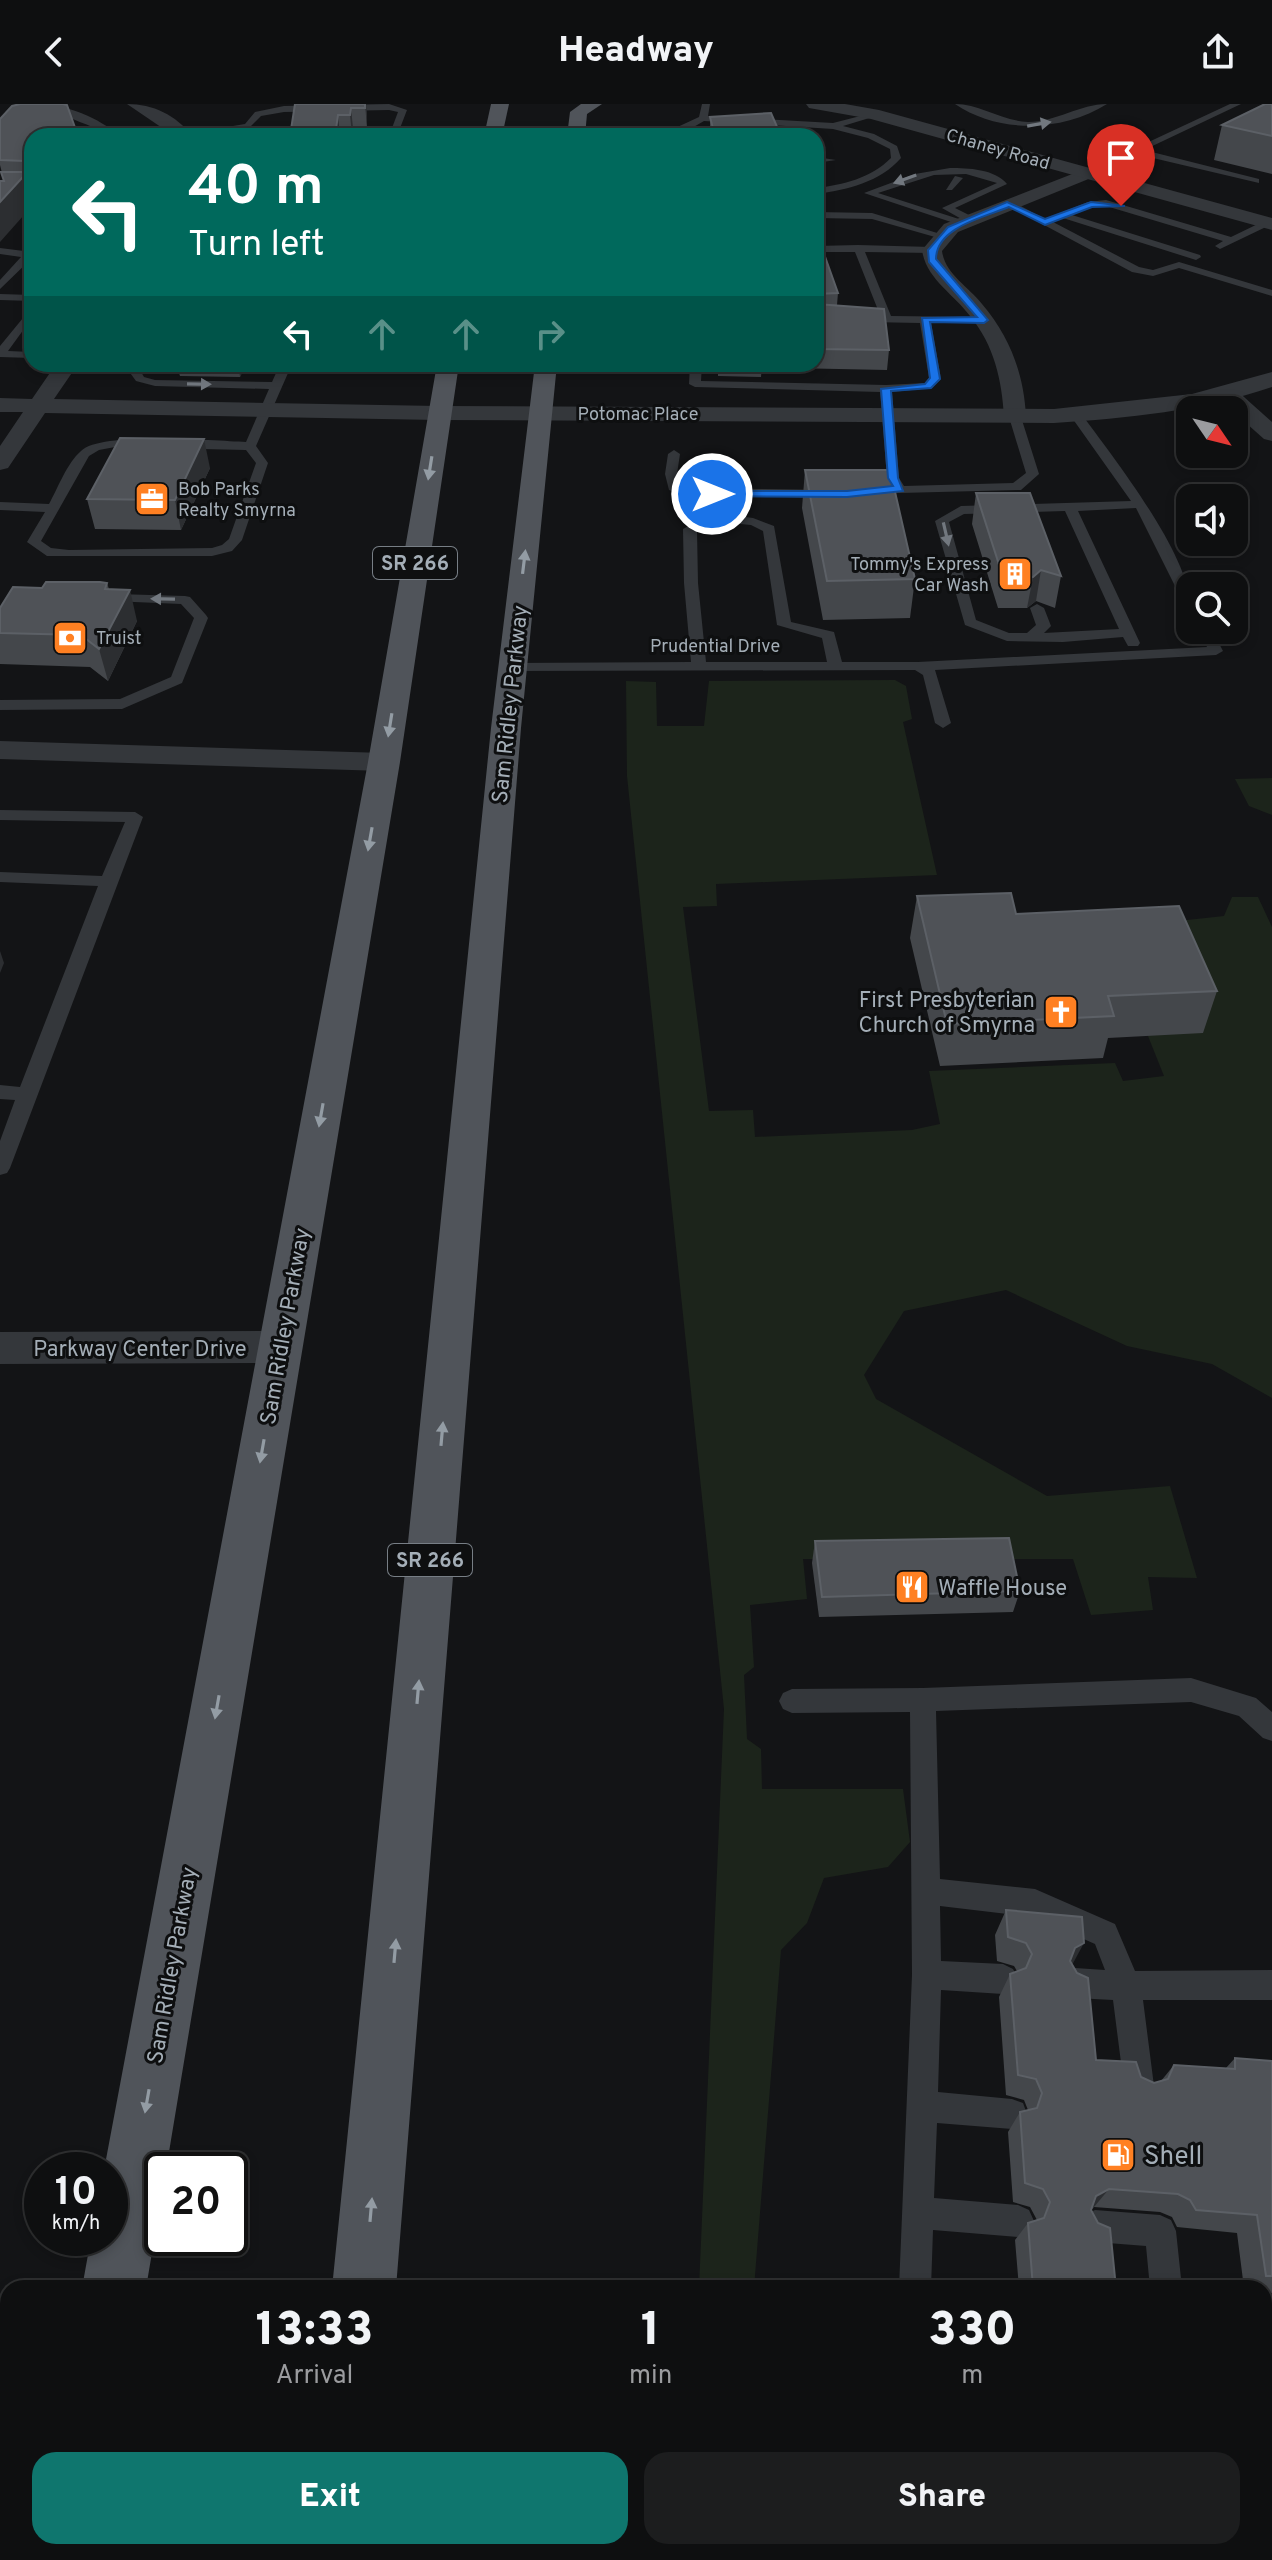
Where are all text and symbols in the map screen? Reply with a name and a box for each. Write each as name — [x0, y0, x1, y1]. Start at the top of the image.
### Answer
text: Headway — [558, 29, 714, 75]
icon: back — [32, 30, 76, 74]
icon: share — [1196, 30, 1240, 74]
one-way arrow — [1027, 118, 1052, 130]
pin — [1087, 124, 1155, 206]
street label: Chaney Road — [943, 125, 1052, 176]
icon: arrive — [1099, 136, 1143, 180]
text: 40 m — [188, 154, 324, 224]
icon: left — [56, 160, 160, 264]
one-way arrow — [893, 174, 917, 186]
text: Turn left — [188, 223, 325, 269]
icon: left — [276, 312, 320, 356]
icon: ahead — [360, 312, 404, 356]
icon: ahead — [444, 312, 488, 356]
icon: right — [528, 312, 572, 356]
one-way arrow — [187, 377, 212, 390]
north arrow — [1176, 396, 1248, 468]
map controls — [1176, 396, 1248, 644]
street label: Potomac Place — [578, 404, 698, 427]
position arrow — [670, 452, 754, 536]
one-way arrow — [423, 456, 436, 481]
place label: Bob Parks Realty Smyrna — [178, 479, 296, 523]
office icon: Bob Parks Realty Smyrna — [133, 480, 171, 518]
button: sound — [1176, 484, 1248, 556]
one-way arrow — [940, 521, 953, 546]
road number: SR 266 — [373, 547, 457, 579]
one-way arrow — [518, 549, 531, 574]
place label: Tommy's Express Car Wash — [850, 554, 989, 598]
building icon: Tommy's Express Car Wash — [996, 555, 1034, 593]
button: search — [1176, 572, 1248, 644]
one-way arrow — [150, 593, 175, 606]
street label: Sam Ridley Parkway — [488, 604, 535, 805]
bank icon: Truist — [51, 619, 89, 657]
place label: Truist — [96, 628, 142, 651]
street label: Prudential Drive — [650, 636, 780, 659]
one-way arrow — [383, 713, 395, 738]
one-way arrow — [364, 827, 376, 852]
place label: First Presbyterian Church of Smyrna — [859, 988, 1035, 1040]
church icon: First Presbyterian Church of Smyrna — [1042, 993, 1080, 1031]
one-way arrow — [315, 1103, 327, 1128]
street label: Sam Ridley Parkway — [256, 1226, 317, 1427]
street label: Parkway Center Drive — [33, 1337, 247, 1364]
one-way arrow — [436, 1421, 449, 1446]
one-way arrow — [255, 1439, 268, 1464]
road number: SR 266 — [388, 1544, 472, 1576]
restaurant icon: Waffle House — [893, 1568, 931, 1606]
place label: Waffle House — [938, 1576, 1067, 1603]
one-way arrow — [412, 1680, 425, 1705]
one-way arrow — [210, 1695, 222, 1720]
street label: Sam Ridley Parkway — [143, 1865, 204, 2066]
one-way arrow — [388, 1938, 401, 1963]
one-way arrow — [141, 2089, 153, 2114]
fuel station icon: Shell — [1099, 2136, 1137, 2174]
place label: Shell — [1144, 2141, 1202, 2174]
speed limit sign: 20 — [144, 2152, 248, 2256]
text: 10 — [55, 2169, 97, 2219]
one-way arrow — [365, 2197, 378, 2222]
text: km/h — [52, 2211, 100, 2237]
text: 13:33 — [256, 2302, 373, 2362]
text: 1 — [641, 2302, 660, 2362]
text: 330 — [928, 2302, 1016, 2362]
text: Arrival — [276, 2360, 353, 2393]
text: min — [629, 2360, 672, 2393]
text: m — [961, 2360, 983, 2393]
button: Exit — [32, 2452, 628, 2544]
button: Share — [644, 2452, 1240, 2544]

